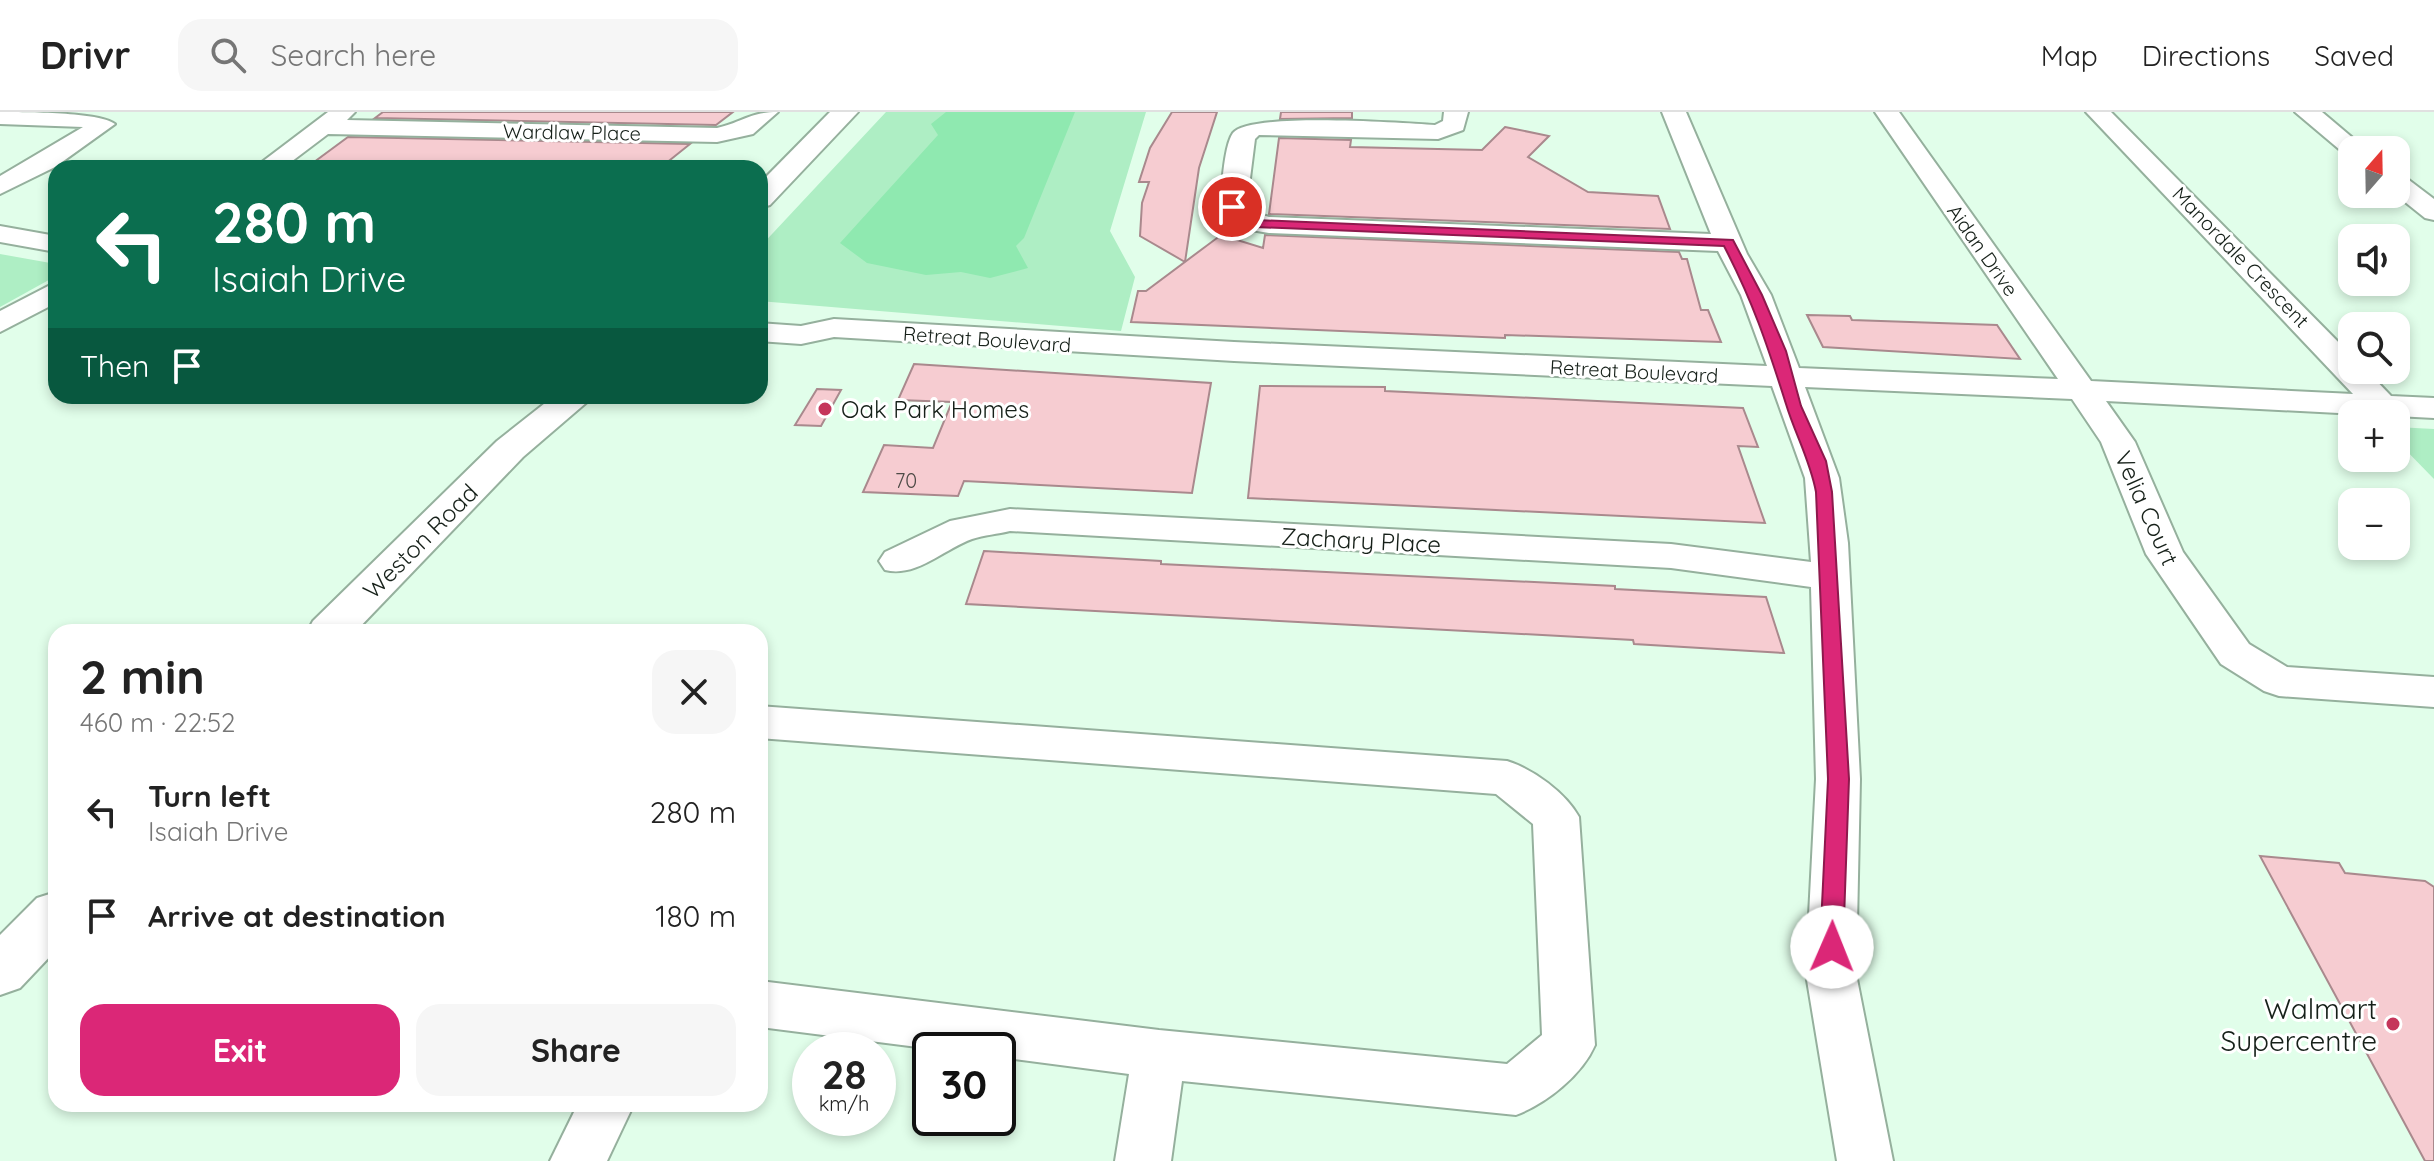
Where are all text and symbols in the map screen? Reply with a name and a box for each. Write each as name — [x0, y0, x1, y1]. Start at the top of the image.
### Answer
search box — [178, 19, 738, 91]
text: Drivr — [40, 31, 130, 79]
icon: search — [206, 33, 250, 77]
text: Search here — [270, 36, 436, 74]
text: Map — [2041, 38, 2098, 73]
text: Directions — [2142, 38, 2270, 73]
text: Saved — [2314, 38, 2394, 73]
street label: Wardlaw Place — [503, 118, 641, 146]
north arrow — [2338, 136, 2410, 208]
map controls — [2338, 136, 2410, 560]
pin — [1198, 173, 1266, 241]
street label: Manordale Crescent — [2167, 181, 2315, 333]
icon: arrive — [1210, 185, 1254, 229]
text: 280 m — [212, 187, 376, 257]
icon: left — [80, 192, 184, 296]
street label: Aidan Drive — [1942, 199, 2024, 301]
button: sound — [2338, 224, 2410, 296]
text: Isaiah Drive — [212, 256, 406, 301]
button: search — [2338, 312, 2410, 384]
street label: Retreat Boulevard — [902, 321, 1072, 357]
icon: arrive — [165, 344, 209, 388]
text: Then — [80, 347, 149, 385]
street label: Retreat Boulevard — [1549, 354, 1719, 388]
place label: Oak Park Homes — [841, 394, 1029, 424]
marker: Oak Park Homes — [816, 400, 834, 418]
button: + — [2338, 400, 2410, 472]
street label: Velia Court — [2109, 446, 2185, 570]
house number: 70 — [895, 468, 917, 493]
street label: Weston Road — [356, 477, 484, 605]
button: − — [2338, 488, 2410, 560]
street label: Zachary Place — [1280, 521, 1442, 559]
text: 2 min — [80, 646, 205, 706]
button: close — [652, 650, 736, 734]
text: 460 m · 22:52 — [80, 706, 235, 739]
text: Turn left — [148, 777, 271, 815]
icon: left — [80, 790, 124, 834]
text: 280 m — [650, 793, 736, 831]
text: Isaiah Drive — [148, 815, 288, 848]
icon: arrive — [80, 894, 124, 938]
text: Arrive at destination — [148, 897, 446, 935]
text: 180 m — [655, 897, 736, 935]
position arrow — [1790, 905, 1874, 989]
place label: Walmart Supercentre — [2220, 991, 2377, 1058]
button: Exit — [80, 1004, 400, 1096]
button: Share — [416, 1004, 736, 1096]
marker: Walmart Supercentre — [2384, 1015, 2402, 1033]
speed limit sign: 30 — [912, 1032, 1016, 1136]
text: 28 — [822, 1049, 866, 1099]
text: km/h — [819, 1091, 869, 1116]

